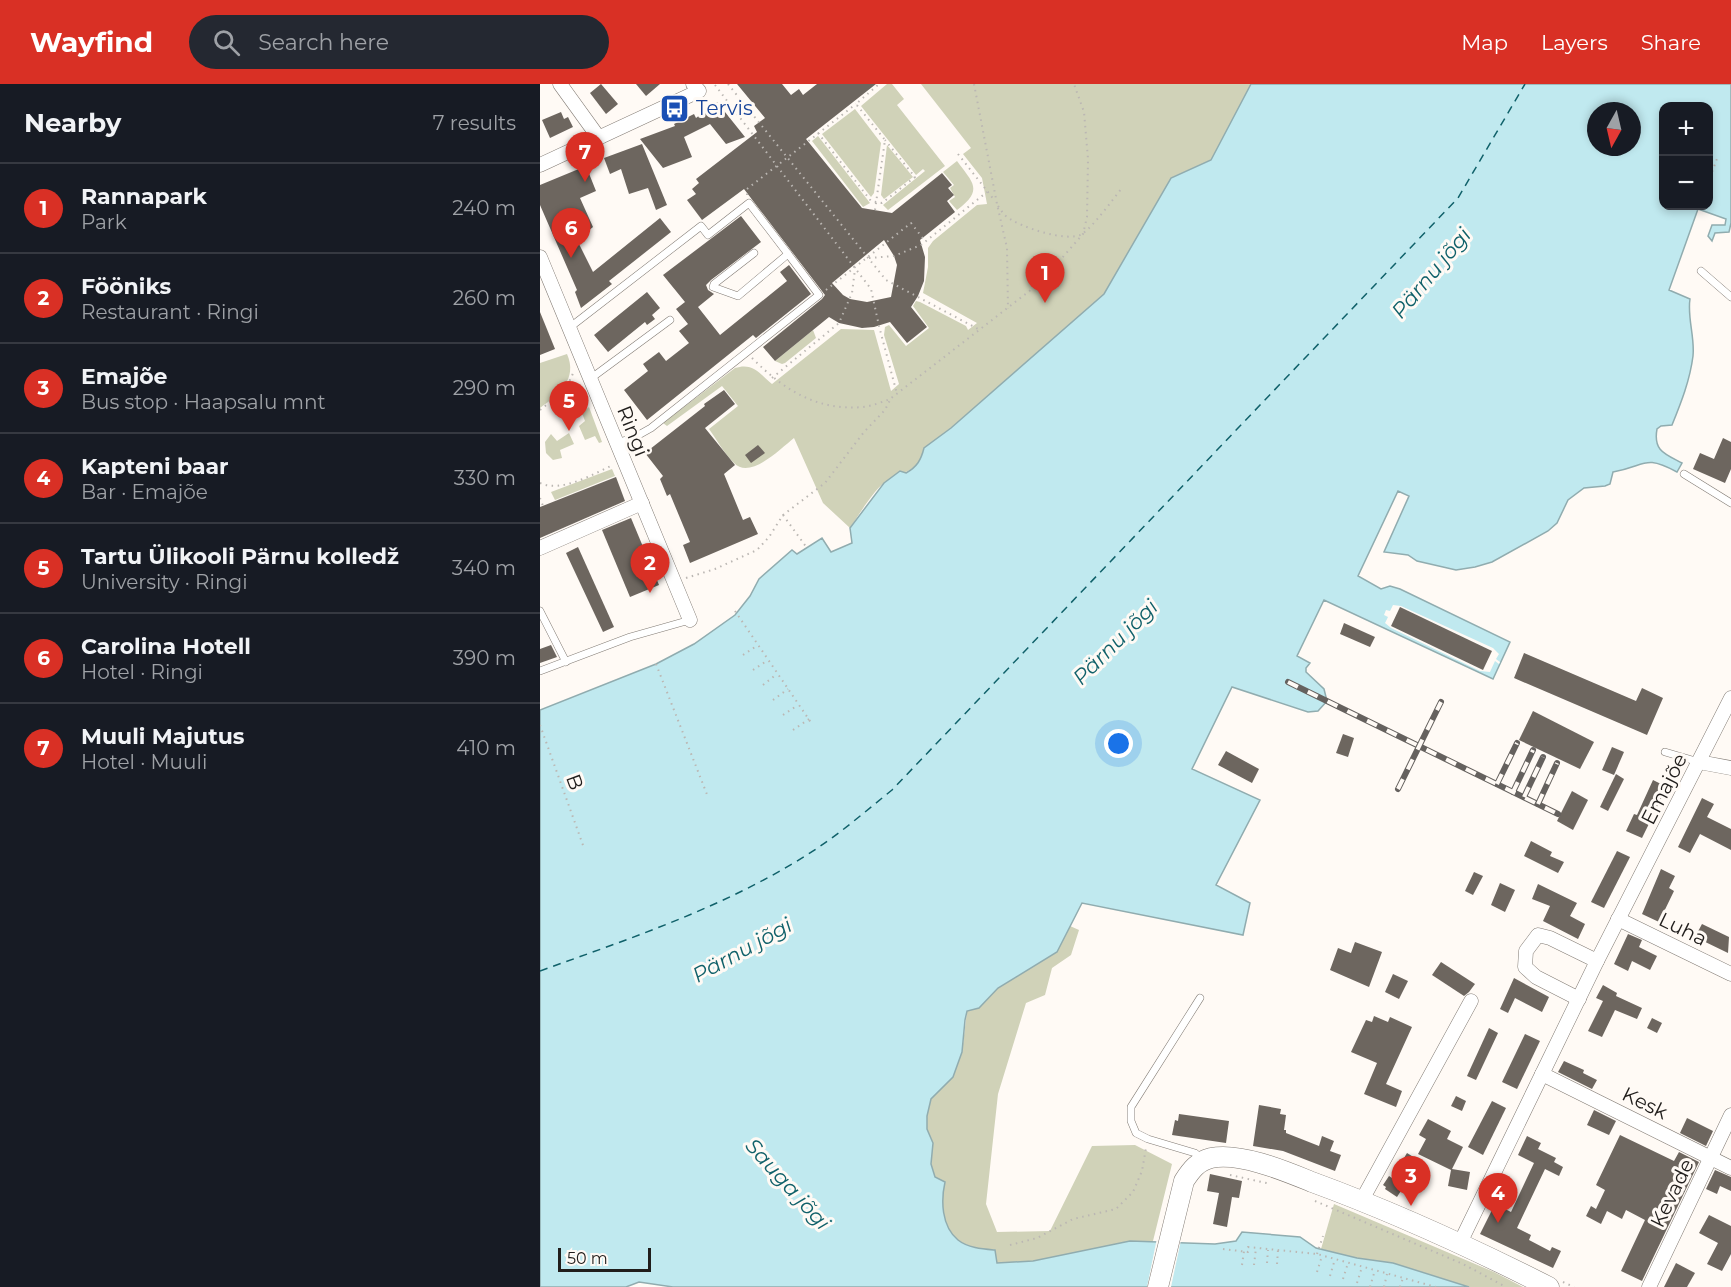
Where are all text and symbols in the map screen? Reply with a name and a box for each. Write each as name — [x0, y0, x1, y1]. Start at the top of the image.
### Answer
search box — [189, 15, 609, 69]
text: Wayfind — [30, 25, 153, 59]
icon: search — [210, 26, 243, 59]
text: Search here — [258, 29, 389, 56]
text: Map — [1461, 30, 1508, 55]
text: Layers — [1541, 30, 1608, 55]
text: Share — [1641, 30, 1701, 55]
bus stop icon: Tervis — [659, 92, 691, 124]
place label: Tervis — [696, 96, 753, 120]
north arrow — [1587, 102, 1641, 156]
map controls — [1659, 102, 1713, 210]
button: + — [1659, 102, 1713, 156]
text: Nearby — [24, 107, 121, 139]
text: 7 results — [433, 111, 516, 135]
pin: 7 — [566, 132, 604, 182]
button: − — [1659, 156, 1713, 210]
text: Rannapark — [81, 183, 207, 210]
text: 1 — [40, 196, 47, 220]
text: 240 m — [452, 196, 516, 220]
pin: 6 — [552, 208, 591, 258]
text: Park — [81, 210, 127, 234]
water label: Pärnu jõgi — [1386, 223, 1476, 323]
pin: 1 — [1026, 254, 1064, 303]
text: Fööniks — [81, 273, 171, 300]
text: 2 — [38, 286, 49, 310]
text: 260 m — [453, 286, 516, 310]
text: Restaurant · Ringi — [81, 300, 259, 324]
text: Emajõe — [81, 363, 167, 390]
text: 3 — [38, 376, 49, 400]
text: 290 m — [453, 376, 516, 400]
pin: 5 — [549, 382, 588, 431]
text: Bus stop · Haapsalu mnt — [81, 390, 326, 414]
street label: Ringi — [612, 402, 654, 460]
text: Kapteni baar — [81, 453, 229, 480]
text: 4 — [37, 466, 50, 490]
text: 330 m — [454, 466, 516, 490]
text: Bar · Emajõe — [81, 480, 208, 504]
text: Tartu Ülikooli Pärnu kolledž — [81, 543, 399, 570]
pin: 2 — [630, 544, 670, 593]
text: 5 — [38, 556, 49, 580]
text: 340 m — [452, 556, 516, 580]
text: University · Ringi — [81, 570, 248, 594]
water label: Pärnu jõgi — [1067, 594, 1163, 690]
text: Carolina Hotell — [81, 633, 251, 660]
text: 6 — [37, 646, 50, 670]
text: 390 m — [453, 646, 516, 670]
text: Hotel · Ringi — [81, 660, 203, 684]
text: Muuli Majutus — [81, 723, 245, 750]
your location — [1104, 729, 1133, 758]
text: 7 — [37, 736, 50, 760]
text: 410 m — [456, 736, 516, 760]
street label: Emajõe — [1636, 749, 1692, 829]
text: Hotel · Muuli — [81, 750, 207, 774]
street label: B — [561, 771, 589, 793]
street label: Luha — [1655, 907, 1711, 951]
water label: Pärnu jõgi — [688, 912, 796, 988]
street label: Kesk — [1618, 1082, 1672, 1124]
water label: Sauga jõgi — [740, 1133, 836, 1235]
street label: Kevade — [1645, 1155, 1699, 1231]
pin: 3 — [1392, 1156, 1430, 1206]
pin: 4 — [1478, 1174, 1518, 1223]
scale bar — [558, 1245, 651, 1272]
text: 50 m — [567, 1249, 608, 1268]

